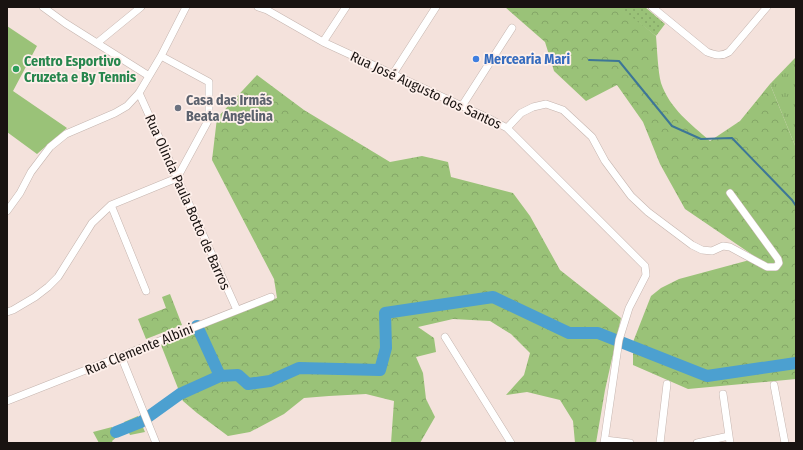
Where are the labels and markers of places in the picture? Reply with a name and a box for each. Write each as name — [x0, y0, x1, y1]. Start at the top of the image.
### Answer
place label: Mercearia Mari — [484, 51, 570, 68]
place label: Centro Esportivo Cruzeta e By Tennis — [24, 53, 136, 86]
marker: Mercearia Mari — [471, 54, 481, 64]
marker: Centro Esportivo Cruzeta e By Tennis — [11, 64, 21, 74]
place label: Casa das Irmãs Beata Angelina — [186, 92, 273, 125]
marker: Casa das Irmãs Beata Angelina — [173, 103, 183, 113]

